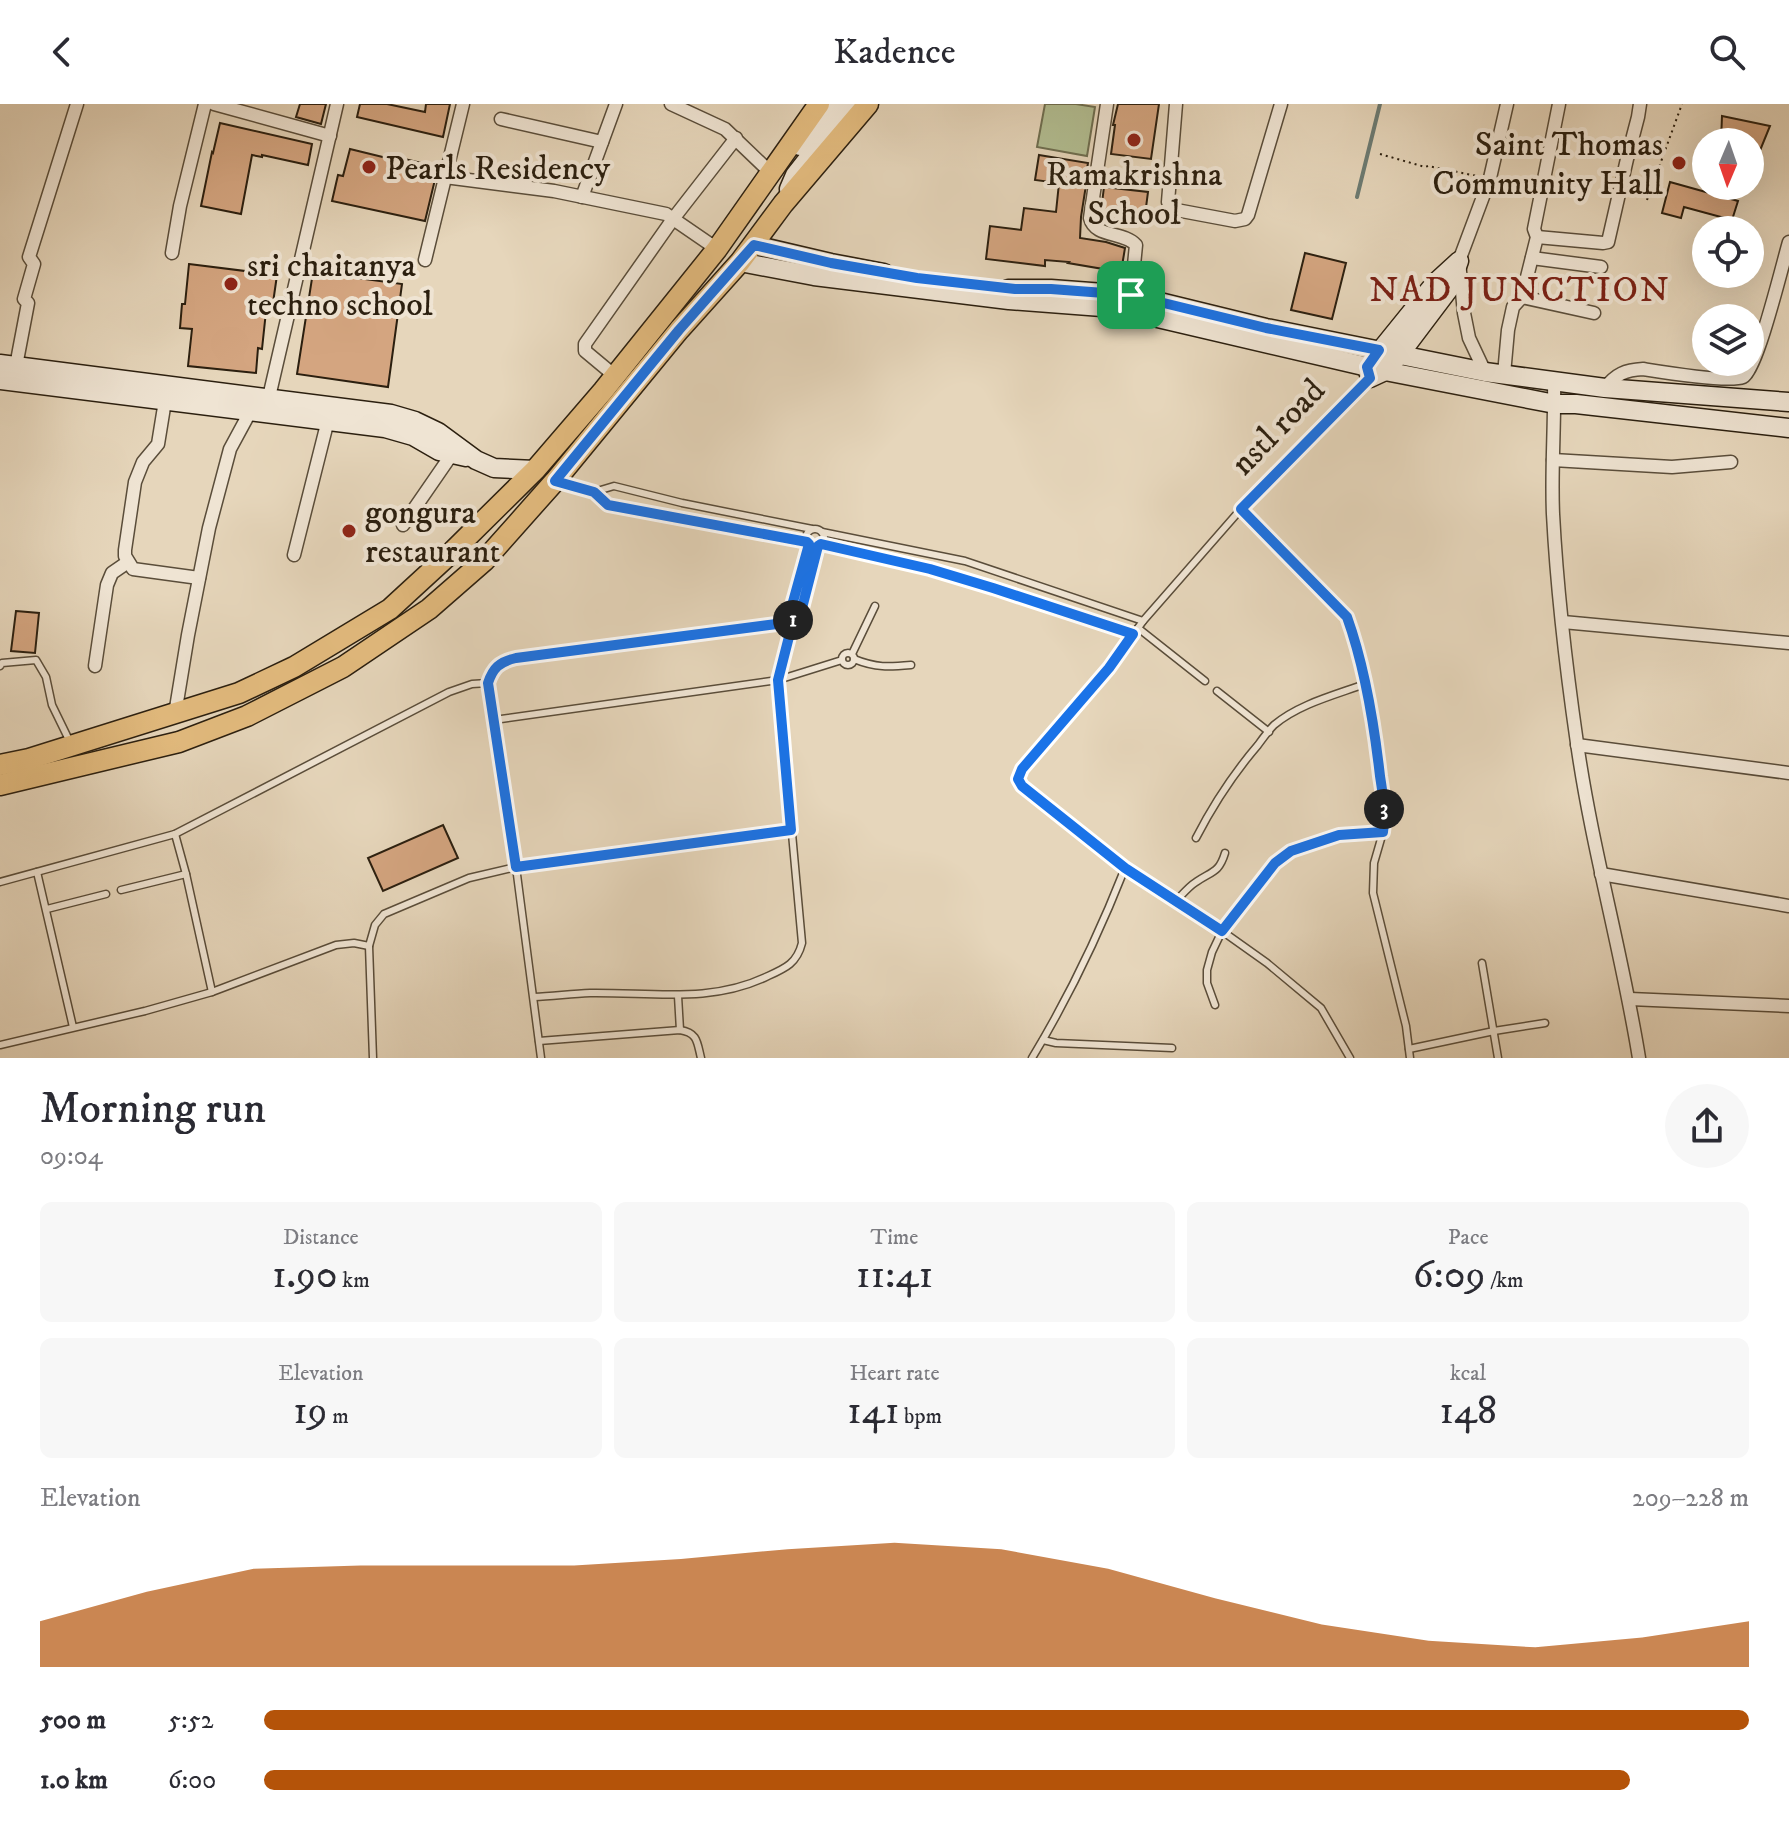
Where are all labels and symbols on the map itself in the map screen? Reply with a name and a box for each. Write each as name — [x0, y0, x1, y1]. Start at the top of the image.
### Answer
place label: Saint Thomas Community Hall — [1432, 124, 1664, 205]
north arrow — [1692, 128, 1764, 200]
marker: Ramakrishna School — [1125, 131, 1143, 149]
place label: Pearls Residency — [385, 148, 611, 190]
place label: Ramakrishna School — [1046, 154, 1223, 235]
marker: Saint Thomas Community Hall — [1670, 154, 1688, 172]
marker: Pearls Residency — [360, 158, 378, 176]
place label: sri chaitanya techno school — [247, 245, 434, 326]
pin — [1097, 261, 1165, 329]
district label: NAD JUNCTION — [1369, 268, 1671, 313]
marker: sri chaitanya techno school — [222, 275, 240, 293]
street label: nstl road — [1222, 370, 1335, 484]
place label: gongura restaurant — [365, 492, 501, 573]
marker: gongura restaurant — [340, 522, 358, 540]
pin: 1 — [773, 600, 813, 640]
pin: 3 — [1364, 789, 1404, 829]

